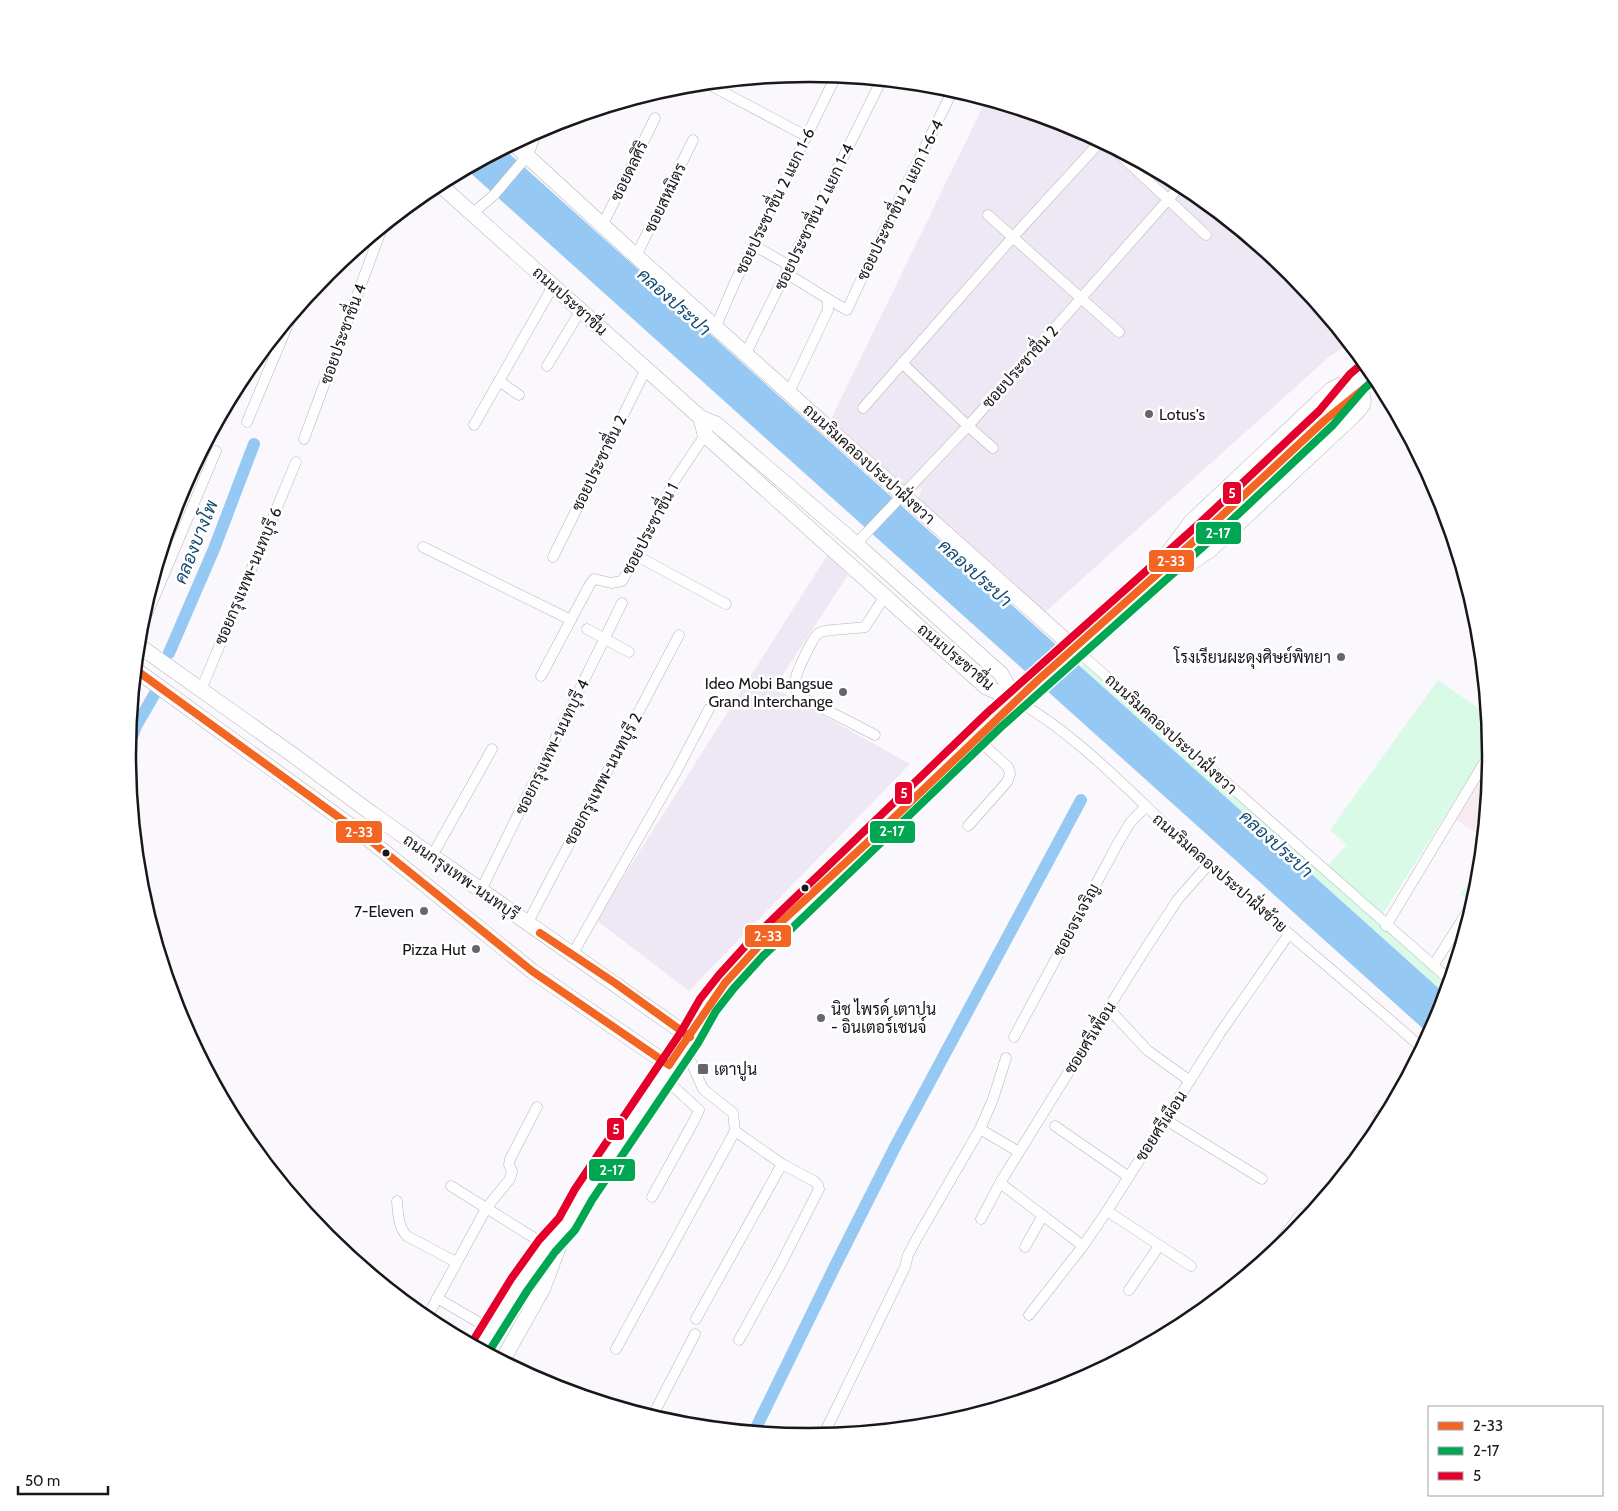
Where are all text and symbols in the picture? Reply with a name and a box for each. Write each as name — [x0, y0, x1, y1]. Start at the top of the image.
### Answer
street label: ซอยประชาชื่น 2 แยก 1-6-4 — [848, 114, 947, 283]
street label: ซอยประชาชื่น 2 แยก 1-6 — [727, 123, 819, 277]
street label: ซอยดลศิริ — [606, 138, 652, 204]
street label: ซอยประชาชื่น 2 แยก 1-4 — [766, 138, 858, 293]
street label: ซอยสหมิตร — [640, 160, 690, 236]
street label: ถนนประชาชื่น — [529, 259, 615, 339]
water label: คลองประปา — [633, 263, 715, 341]
street label: ซอยประชาชื่น 4 — [311, 280, 370, 387]
street label: ซอยประชาชื่น 2 — [974, 318, 1062, 412]
street label: ถนนริมคลองประปาฝั่งขวา — [799, 397, 942, 528]
place label: Lotus's — [1159, 405, 1206, 424]
marker: Lotus's — [1143, 408, 1155, 420]
street label: ซอยประชาชื่น 2 — [563, 410, 630, 514]
street label: ซอยประชาชื่น 1 — [613, 477, 682, 578]
line badge: 5 — [1222, 481, 1242, 505]
text: 5 — [1228, 484, 1236, 502]
water label: คลองบางโพ — [167, 496, 223, 587]
street label: ซอยกรุงเทพ-นนทบุรี 6 — [208, 503, 288, 649]
line badge: 2-17 — [1195, 521, 1242, 545]
text: 2-17 — [1205, 524, 1231, 542]
water label: คลองประปา — [934, 534, 1016, 612]
line badge: 2-33 — [1148, 549, 1195, 573]
text: 2-33 — [1157, 552, 1185, 570]
street label: ถนนประชาชื่น — [914, 616, 1001, 694]
place label: โรงเรียนผะดุงศิษย์พิทยา — [1173, 645, 1331, 669]
marker: โรงเรียนผะดุงศิษย์พิทยา — [1335, 651, 1347, 663]
street label: ถนนริมคลองประปาฝั่งขวา — [1101, 667, 1244, 798]
place label: Ideo Mobi Bangsue Grand Interchange — [705, 674, 833, 711]
street label: ซอยกรุงเทพ-นนทบุรี 4 — [509, 675, 595, 819]
marker: Ideo Mobi Bangsue Grand Interchange — [837, 686, 849, 698]
street label: ซอยกรุงเทพ-นนทบุรี 2 — [558, 709, 648, 849]
line badge: 5 — [894, 781, 913, 805]
text: 5 — [900, 784, 908, 802]
water label: คลองประปา — [1235, 805, 1317, 883]
street label: ถนนริมคลองประปาฝั่งซ้าย — [1149, 806, 1294, 937]
line badge: 2-33 — [335, 820, 383, 844]
line badge: 2-17 — [869, 820, 916, 844]
text: 2-17 — [879, 822, 905, 840]
text: 2-33 — [345, 823, 373, 841]
street label: ถนนกรุงเทพ-นนทบุรี — [398, 828, 524, 926]
unlabelled marker — [381, 848, 391, 858]
street label: ซอยจรเจริญ — [1049, 880, 1103, 960]
unlabelled marker — [800, 883, 810, 893]
place label: 7-Eleven — [354, 902, 414, 921]
marker: 7-Eleven — [418, 905, 430, 917]
line badge: 2-33 — [744, 924, 792, 948]
text: 2-33 — [754, 927, 782, 945]
place label: Pizza Hut — [402, 940, 467, 959]
marker: Pizza Hut — [470, 943, 482, 955]
street label: ซอยศรีเพื่อน — [1056, 996, 1120, 1078]
place label: นิช ไพรด์ เตาปูน - อินเตอร์เชนจ์ — [831, 997, 936, 1037]
marker: นิช ไพรด์ เตาปูน - อินเตอร์เชนจ์ — [815, 1012, 827, 1024]
place label: เตาปูน — [714, 1060, 757, 1081]
marker: เตาปูน — [696, 1062, 710, 1076]
street label: ซอยศรีเผือน — [1129, 1086, 1191, 1165]
line badge: 5 — [606, 1117, 625, 1141]
text: 5 — [612, 1120, 620, 1138]
line badge: 2-17 — [588, 1158, 636, 1182]
text: 2-17 — [599, 1161, 625, 1179]
legend — [1428, 1406, 1603, 1496]
text: 2-33 — [1473, 1417, 1503, 1435]
text: 2-17 — [1473, 1442, 1500, 1460]
scale bar — [18, 1464, 108, 1496]
text: 5 — [1473, 1467, 1481, 1485]
text: 50 m — [25, 1472, 60, 1490]

